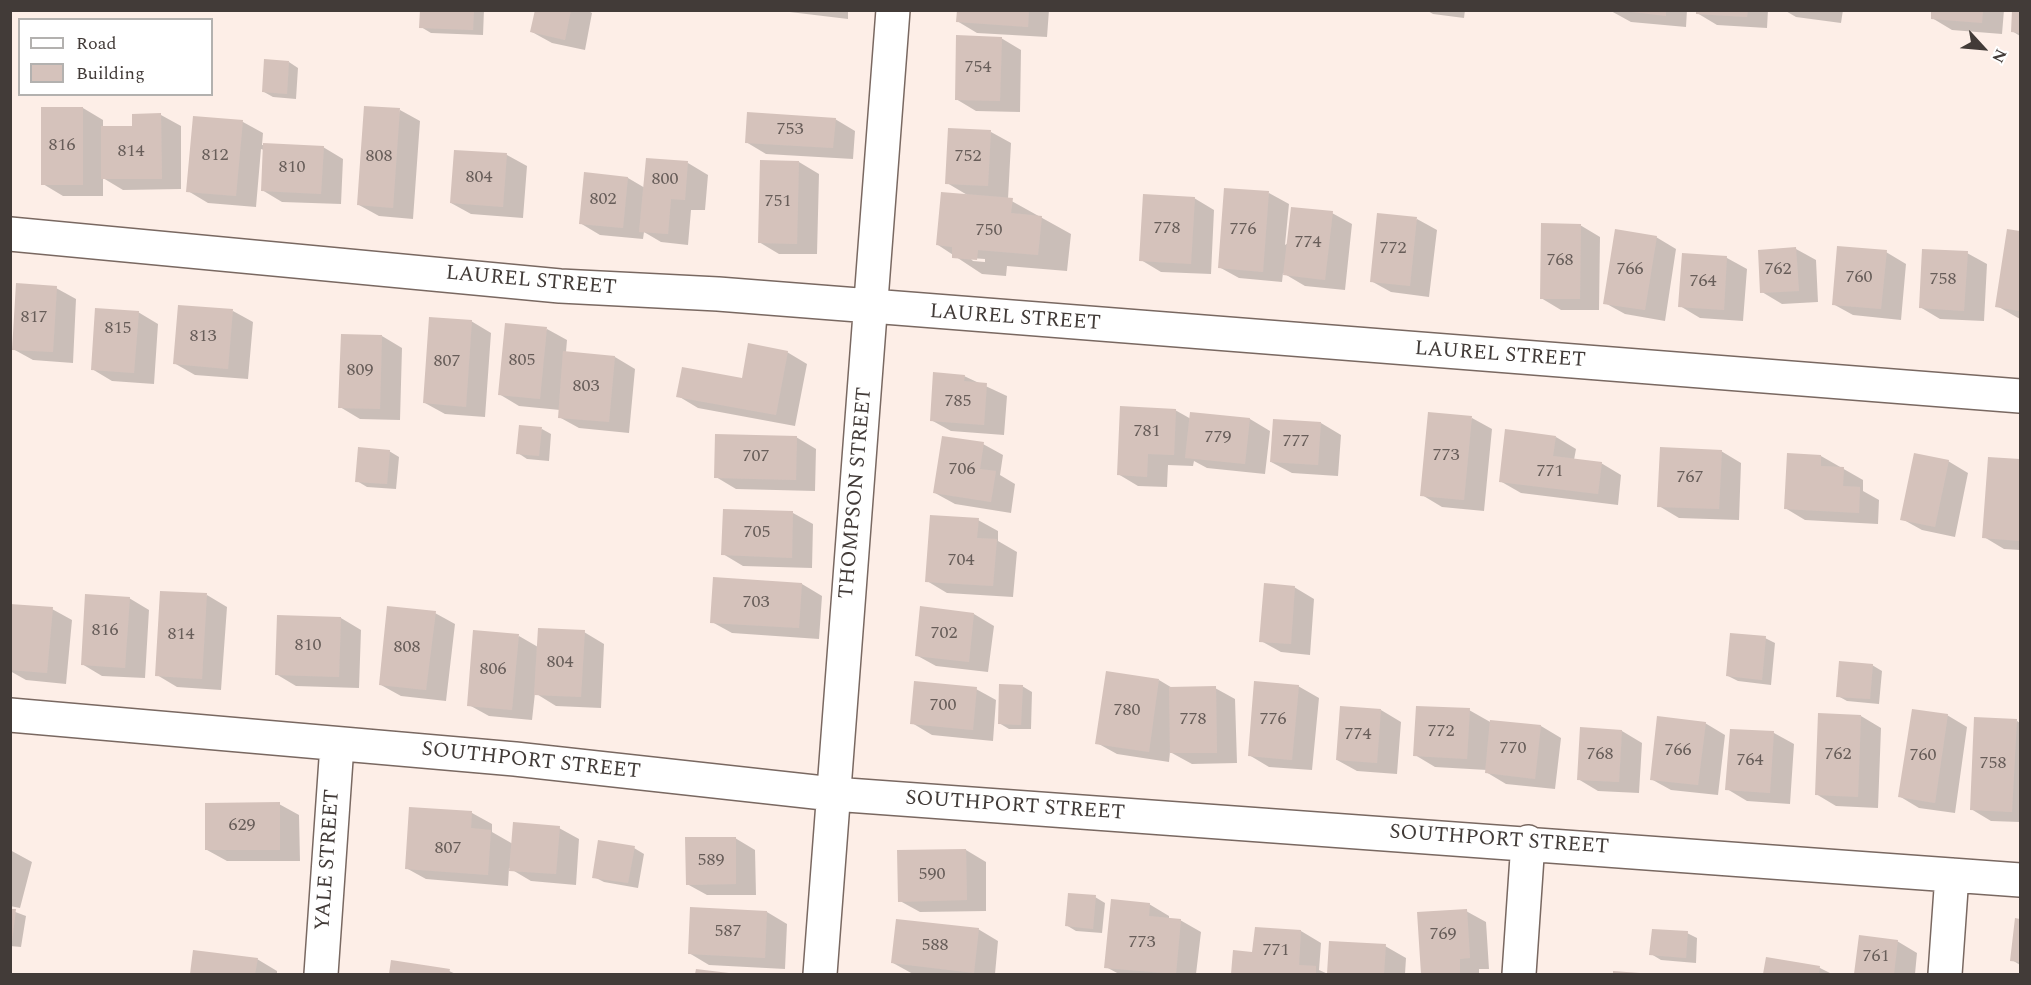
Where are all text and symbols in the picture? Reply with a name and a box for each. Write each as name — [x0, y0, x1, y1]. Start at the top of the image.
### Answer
legend — [18, 18, 213, 96]
north arrow — [1953, 18, 2013, 78]
text: Road — [76, 30, 117, 57]
text: N — [1986, 45, 2013, 67]
house number: 754 — [965, 57, 991, 79]
text: Building — [76, 60, 145, 87]
house number: 753 — [777, 119, 803, 141]
house number: 816 — [49, 135, 75, 157]
house number: 814 — [118, 141, 144, 163]
house number: 812 — [202, 145, 228, 167]
house number: 808 — [366, 146, 392, 168]
house number: 752 — [955, 146, 981, 168]
house number: 810 — [279, 157, 305, 179]
house number: 804 — [466, 167, 492, 189]
house number: 800 — [652, 169, 678, 191]
house number: 802 — [590, 189, 616, 211]
house number: 751 — [765, 191, 791, 213]
house number: 778 — [1154, 218, 1180, 240]
house number: 776 — [1230, 219, 1256, 241]
house number: 750 — [976, 220, 1002, 242]
house number: 774 — [1295, 232, 1321, 254]
house number: 772 — [1380, 238, 1406, 260]
house number: 768 — [1547, 250, 1573, 272]
house number: 766 — [1617, 259, 1643, 281]
house number: 762 — [1765, 259, 1791, 281]
street label: LAUREL STREET — [444, 262, 618, 302]
house number: 760 — [1846, 267, 1872, 289]
house number: 758 — [1930, 269, 1956, 291]
house number: 764 — [1690, 271, 1716, 293]
street label: LAUREL STREET — [929, 300, 1101, 338]
house number: 817 — [21, 307, 47, 329]
house number: 815 — [105, 318, 131, 340]
house number: 813 — [190, 326, 216, 348]
street label: LAUREL STREET — [1414, 337, 1586, 375]
house number: 805 — [509, 350, 535, 372]
house number: 807 — [434, 351, 460, 373]
house number: 809 — [347, 360, 373, 382]
house number: 803 — [573, 376, 599, 398]
street label: THOMPSON STREET — [835, 386, 879, 600]
house number: 785 — [945, 391, 971, 413]
house number: 781 — [1134, 421, 1160, 443]
house number: 779 — [1205, 427, 1231, 449]
house number: 777 — [1283, 431, 1309, 453]
house number: 773 — [1433, 445, 1459, 467]
house number: 707 — [743, 446, 769, 468]
house number: 706 — [949, 459, 975, 481]
house number: 771 — [1537, 461, 1563, 483]
house number: 767 — [1677, 467, 1703, 489]
house number: 705 — [744, 522, 770, 544]
house number: 704 — [948, 550, 974, 572]
house number: 703 — [743, 592, 769, 614]
house number: 816 — [92, 620, 118, 642]
house number: 702 — [931, 623, 957, 645]
house number: 814 — [168, 624, 194, 646]
house number: 810 — [295, 635, 321, 657]
house number: 808 — [394, 637, 420, 659]
house number: 804 — [547, 652, 573, 674]
house number: 806 — [480, 659, 506, 681]
house number: 700 — [930, 695, 956, 717]
house number: 780 — [1114, 700, 1140, 722]
house number: 778 — [1180, 709, 1206, 731]
house number: 776 — [1260, 709, 1286, 731]
house number: 772 — [1428, 721, 1454, 743]
house number: 774 — [1345, 724, 1371, 746]
street label: SOUTHPORT STREET — [420, 738, 642, 786]
house number: 770 — [1500, 738, 1526, 760]
house number: 766 — [1665, 740, 1691, 762]
house number: 768 — [1587, 744, 1613, 766]
house number: 762 — [1825, 744, 1851, 766]
house number: 760 — [1910, 745, 1936, 767]
house number: 764 — [1737, 750, 1763, 772]
house number: 758 — [1980, 753, 2006, 775]
street label: SOUTHPORT STREET — [904, 787, 1126, 827]
street label: YALE STREET — [311, 788, 347, 932]
house number: 629 — [229, 815, 255, 837]
street label: SOUTHPORT STREET — [1388, 821, 1610, 861]
house number: 807 — [435, 838, 461, 860]
house number: 589 — [698, 850, 724, 872]
house number: 590 — [919, 864, 945, 886]
house number: 587 — [715, 921, 741, 943]
house number: 769 — [1430, 924, 1456, 946]
house number: 773 — [1129, 932, 1155, 954]
house number: 588 — [922, 935, 948, 957]
house number: 771 — [1263, 940, 1289, 962]
house number: 761 — [1863, 946, 1889, 968]

